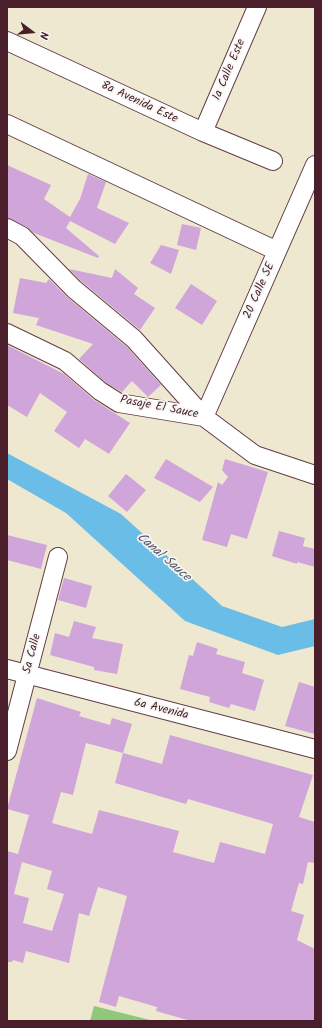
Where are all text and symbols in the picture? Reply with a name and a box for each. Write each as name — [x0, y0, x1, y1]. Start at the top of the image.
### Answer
north arrow — [12, 12, 52, 52]
text: N — [34, 29, 53, 41]
street label: 1a Calle Este — [211, 37, 249, 103]
street label: 8a Avenida Este — [98, 79, 180, 127]
street label: 20 Calle SE — [241, 261, 279, 321]
street label: Pasaje El Sauce — [119, 393, 199, 423]
water label: Canal Sauce — [133, 530, 193, 586]
street label: 5a Calle — [21, 632, 45, 676]
street label: 6a Avenida — [132, 696, 190, 724]

